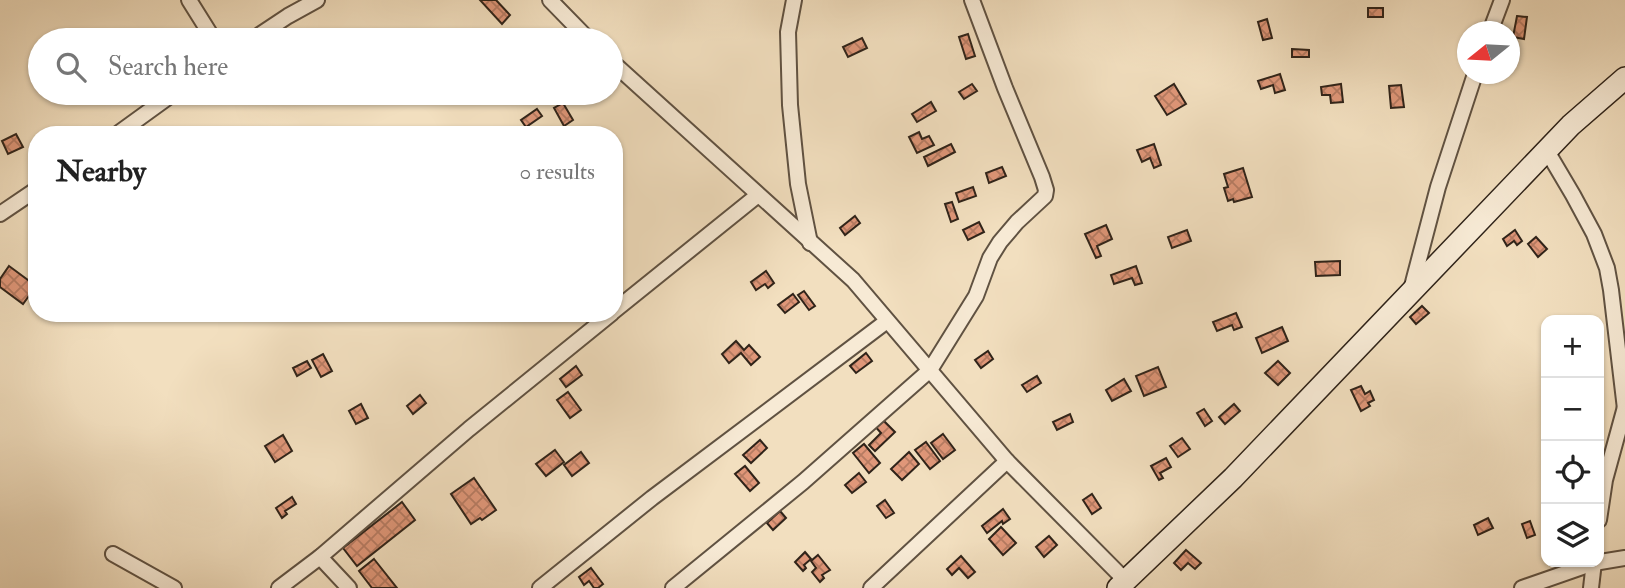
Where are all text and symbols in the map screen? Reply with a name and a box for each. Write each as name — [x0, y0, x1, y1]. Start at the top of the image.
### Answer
north arrow — [1457, 21, 1520, 84]
search box — [28, 28, 623, 105]
icon: search — [52, 48, 90, 86]
text: Search here — [108, 51, 228, 83]
text: Nearby — [56, 153, 146, 190]
text: 0 results — [519, 157, 595, 186]
map controls — [1541, 315, 1604, 567]
button: + — [1541, 315, 1604, 378]
button: − — [1541, 378, 1604, 441]
button: locate — [1541, 441, 1604, 504]
button: layers — [1541, 504, 1604, 567]

